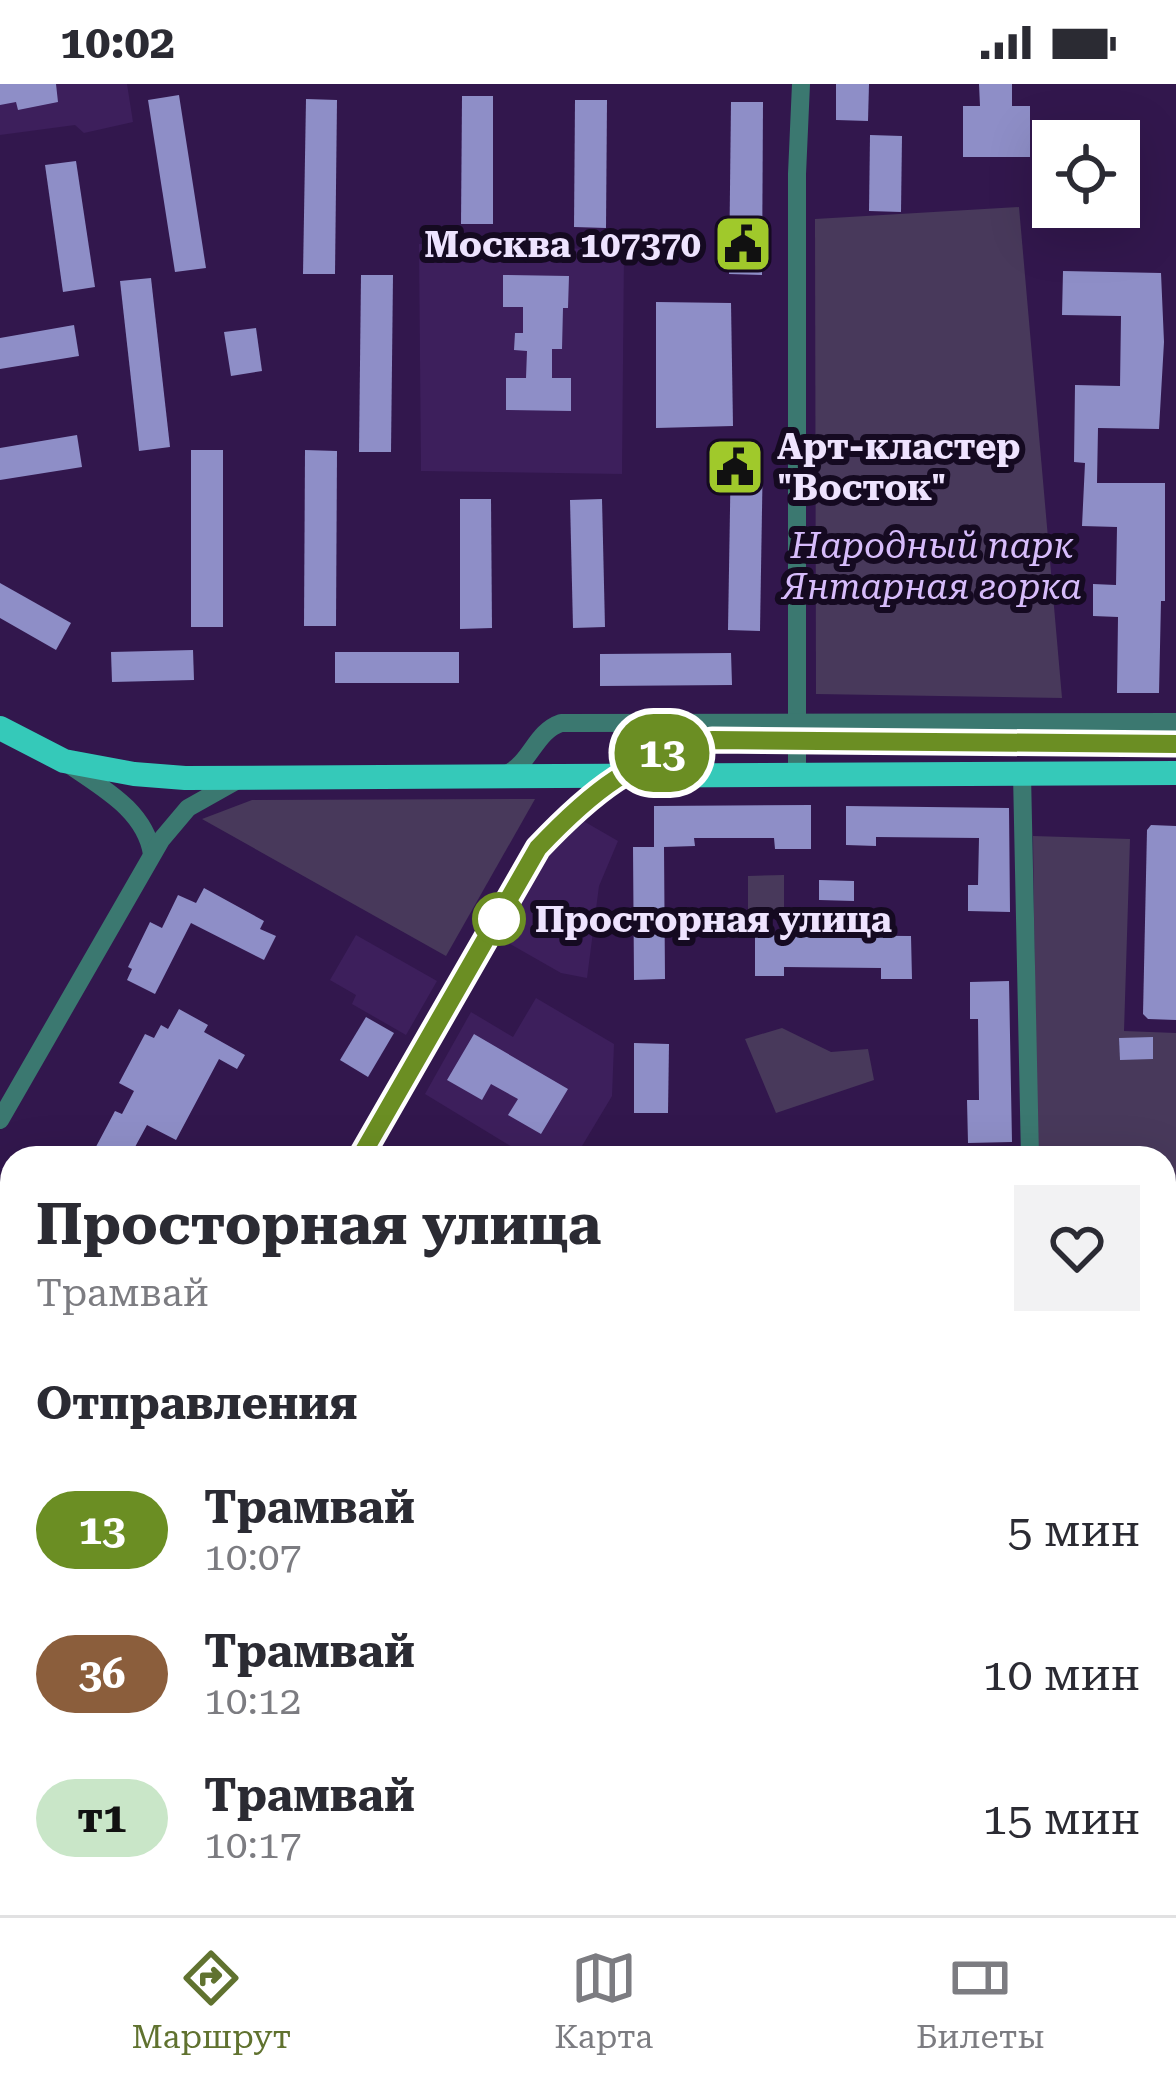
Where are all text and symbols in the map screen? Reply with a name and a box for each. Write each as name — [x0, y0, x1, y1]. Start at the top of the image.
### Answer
text: 10:02 — [60, 16, 175, 69]
map controls — [1032, 120, 1140, 228]
button: locate — [1032, 120, 1140, 228]
public building icon: Москва 107370 — [712, 213, 774, 275]
place label: Москва 107370 — [424, 224, 701, 266]
place label: Арт-кластер "Восток" — [777, 426, 1021, 509]
public building icon: Арт-кластер "Восток" — [704, 436, 766, 498]
park label: Народный парк Янтарная горка — [780, 525, 1082, 608]
line badge: 13 — [608, 714, 716, 792]
text: 13 — [638, 728, 686, 777]
marker: Просторная улица — [474, 894, 524, 944]
place label: Просторная улица — [535, 899, 892, 941]
button: heart — [1014, 1185, 1140, 1311]
text: Просторная улица — [36, 1191, 601, 1258]
text: Трамвай — [36, 1270, 209, 1316]
text: Отправления — [36, 1377, 358, 1430]
text: Трамвай — [204, 1481, 415, 1534]
text: 5 мин — [1007, 1504, 1140, 1557]
text: 13 — [78, 1505, 126, 1554]
text: 10:07 — [204, 1534, 301, 1580]
text: Трамвай — [204, 1625, 415, 1678]
text: 10 мин — [982, 1648, 1140, 1701]
text: 36 — [78, 1649, 126, 1698]
text: 10:12 — [204, 1678, 301, 1724]
text: Трамвай — [204, 1769, 415, 1822]
text: 15 мин — [982, 1792, 1140, 1845]
text: т1 — [78, 1793, 126, 1842]
text: 10:17 — [204, 1822, 301, 1868]
tab: Маршрут — [132, 1945, 291, 2056]
tab: Карта — [554, 1945, 653, 2056]
tab: Билеты — [916, 1945, 1044, 2056]

